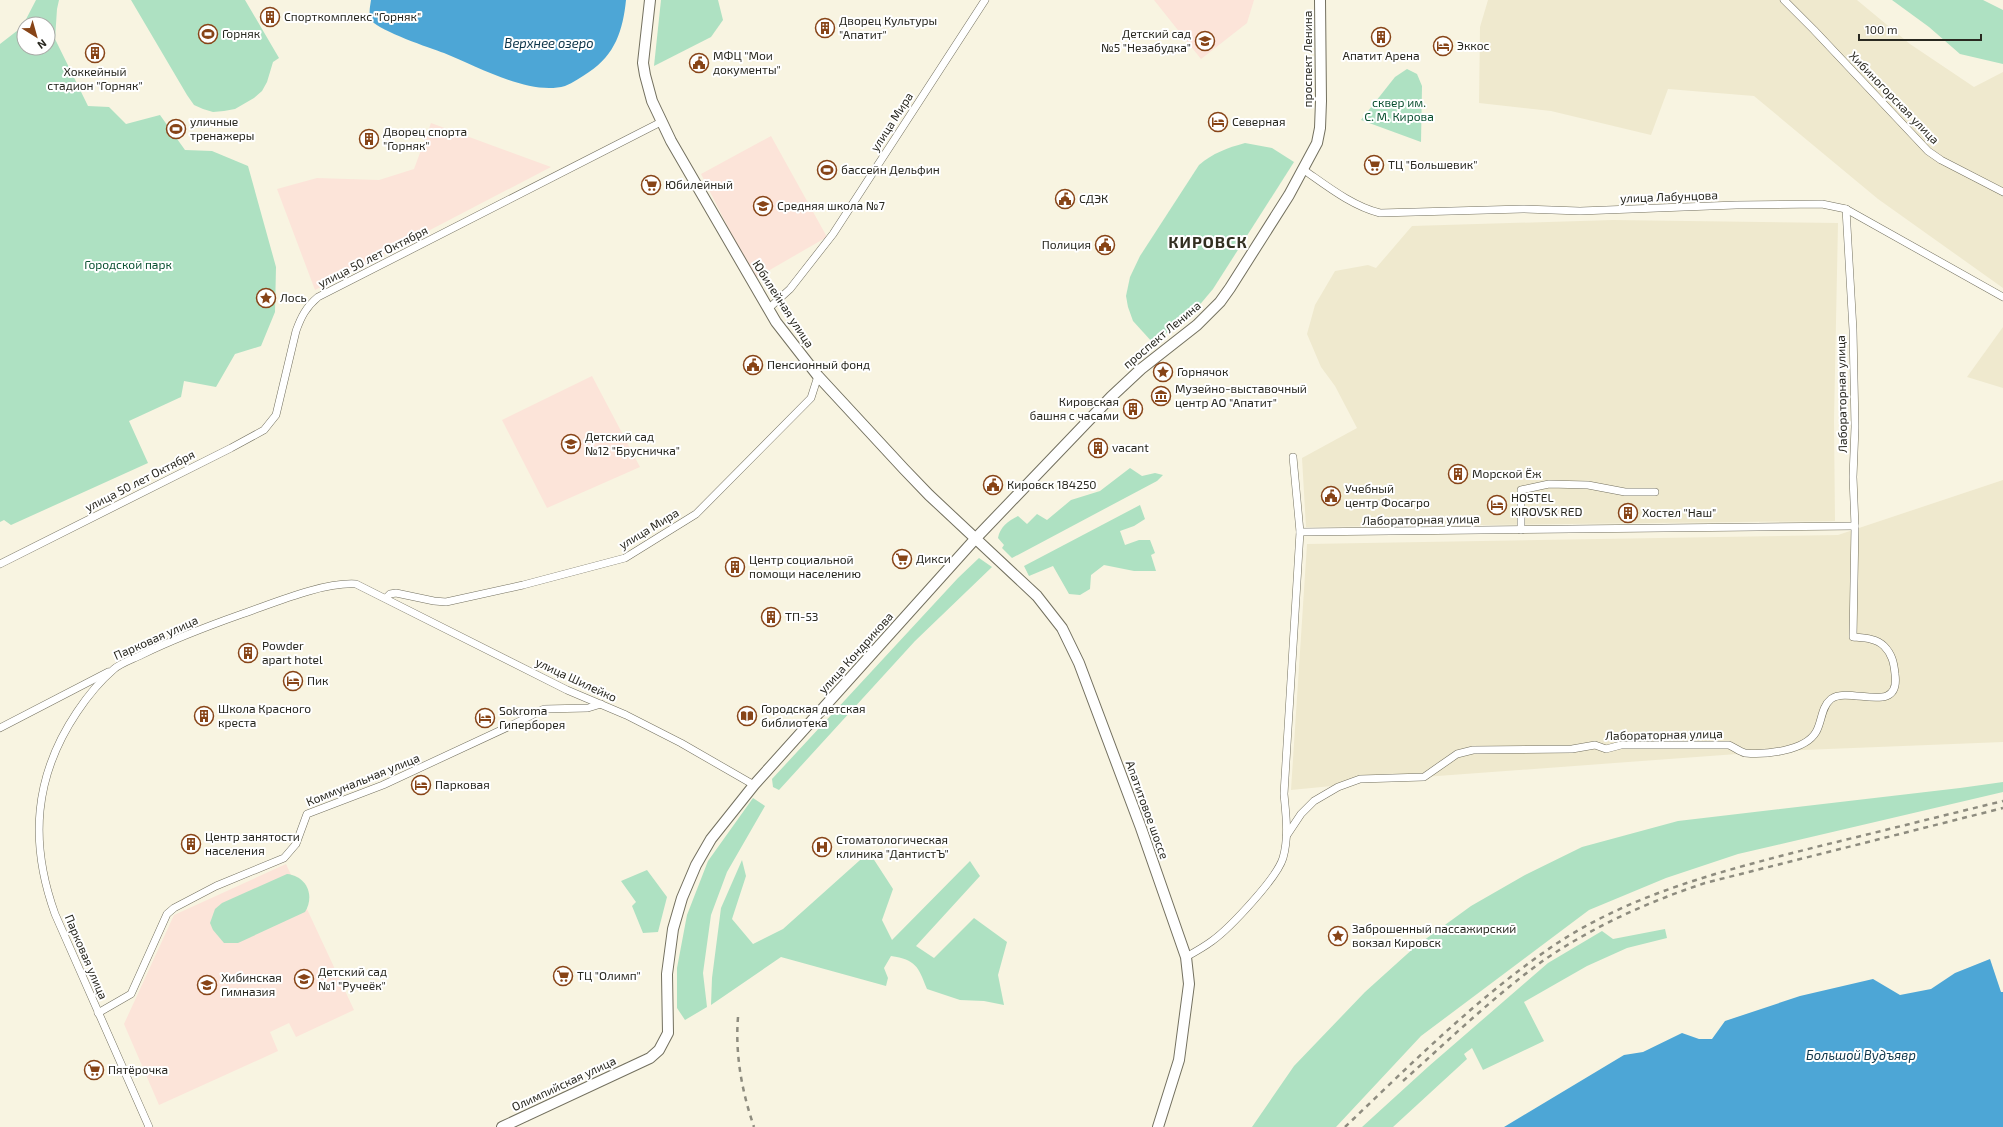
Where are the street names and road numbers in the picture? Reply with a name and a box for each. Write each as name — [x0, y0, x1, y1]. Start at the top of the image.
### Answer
street label: проспект Ленина — [1300, 11, 1314, 107]
street label: Хибиногорская улица — [1846, 48, 1943, 147]
street label: улица Мира — [867, 89, 916, 154]
street label: улица Лабунцова — [1620, 187, 1718, 206]
street label: улица 50 лет Октября — [315, 222, 430, 291]
street label: Юбилейная улица — [749, 257, 817, 350]
street label: проспект Ленина — [1120, 298, 1203, 371]
street label: Лабораторная улица — [1833, 335, 1850, 453]
street label: улица 50 лет Октября — [82, 446, 197, 515]
street label: улица Мира — [616, 505, 681, 552]
street label: Лабораторная улица — [1362, 511, 1480, 528]
street label: улица Кондрикова — [815, 609, 896, 697]
street label: Парковая улица — [111, 612, 200, 663]
street label: улица Шилейко — [533, 654, 619, 705]
street label: Лабораторная улица — [1605, 726, 1723, 743]
street label: Коммунальная улица — [304, 750, 422, 809]
street label: Апатитовое шоссе — [1124, 758, 1172, 861]
street label: Парковая улица — [62, 912, 111, 1002]
street label: Олимпийская улица — [509, 1053, 618, 1114]

